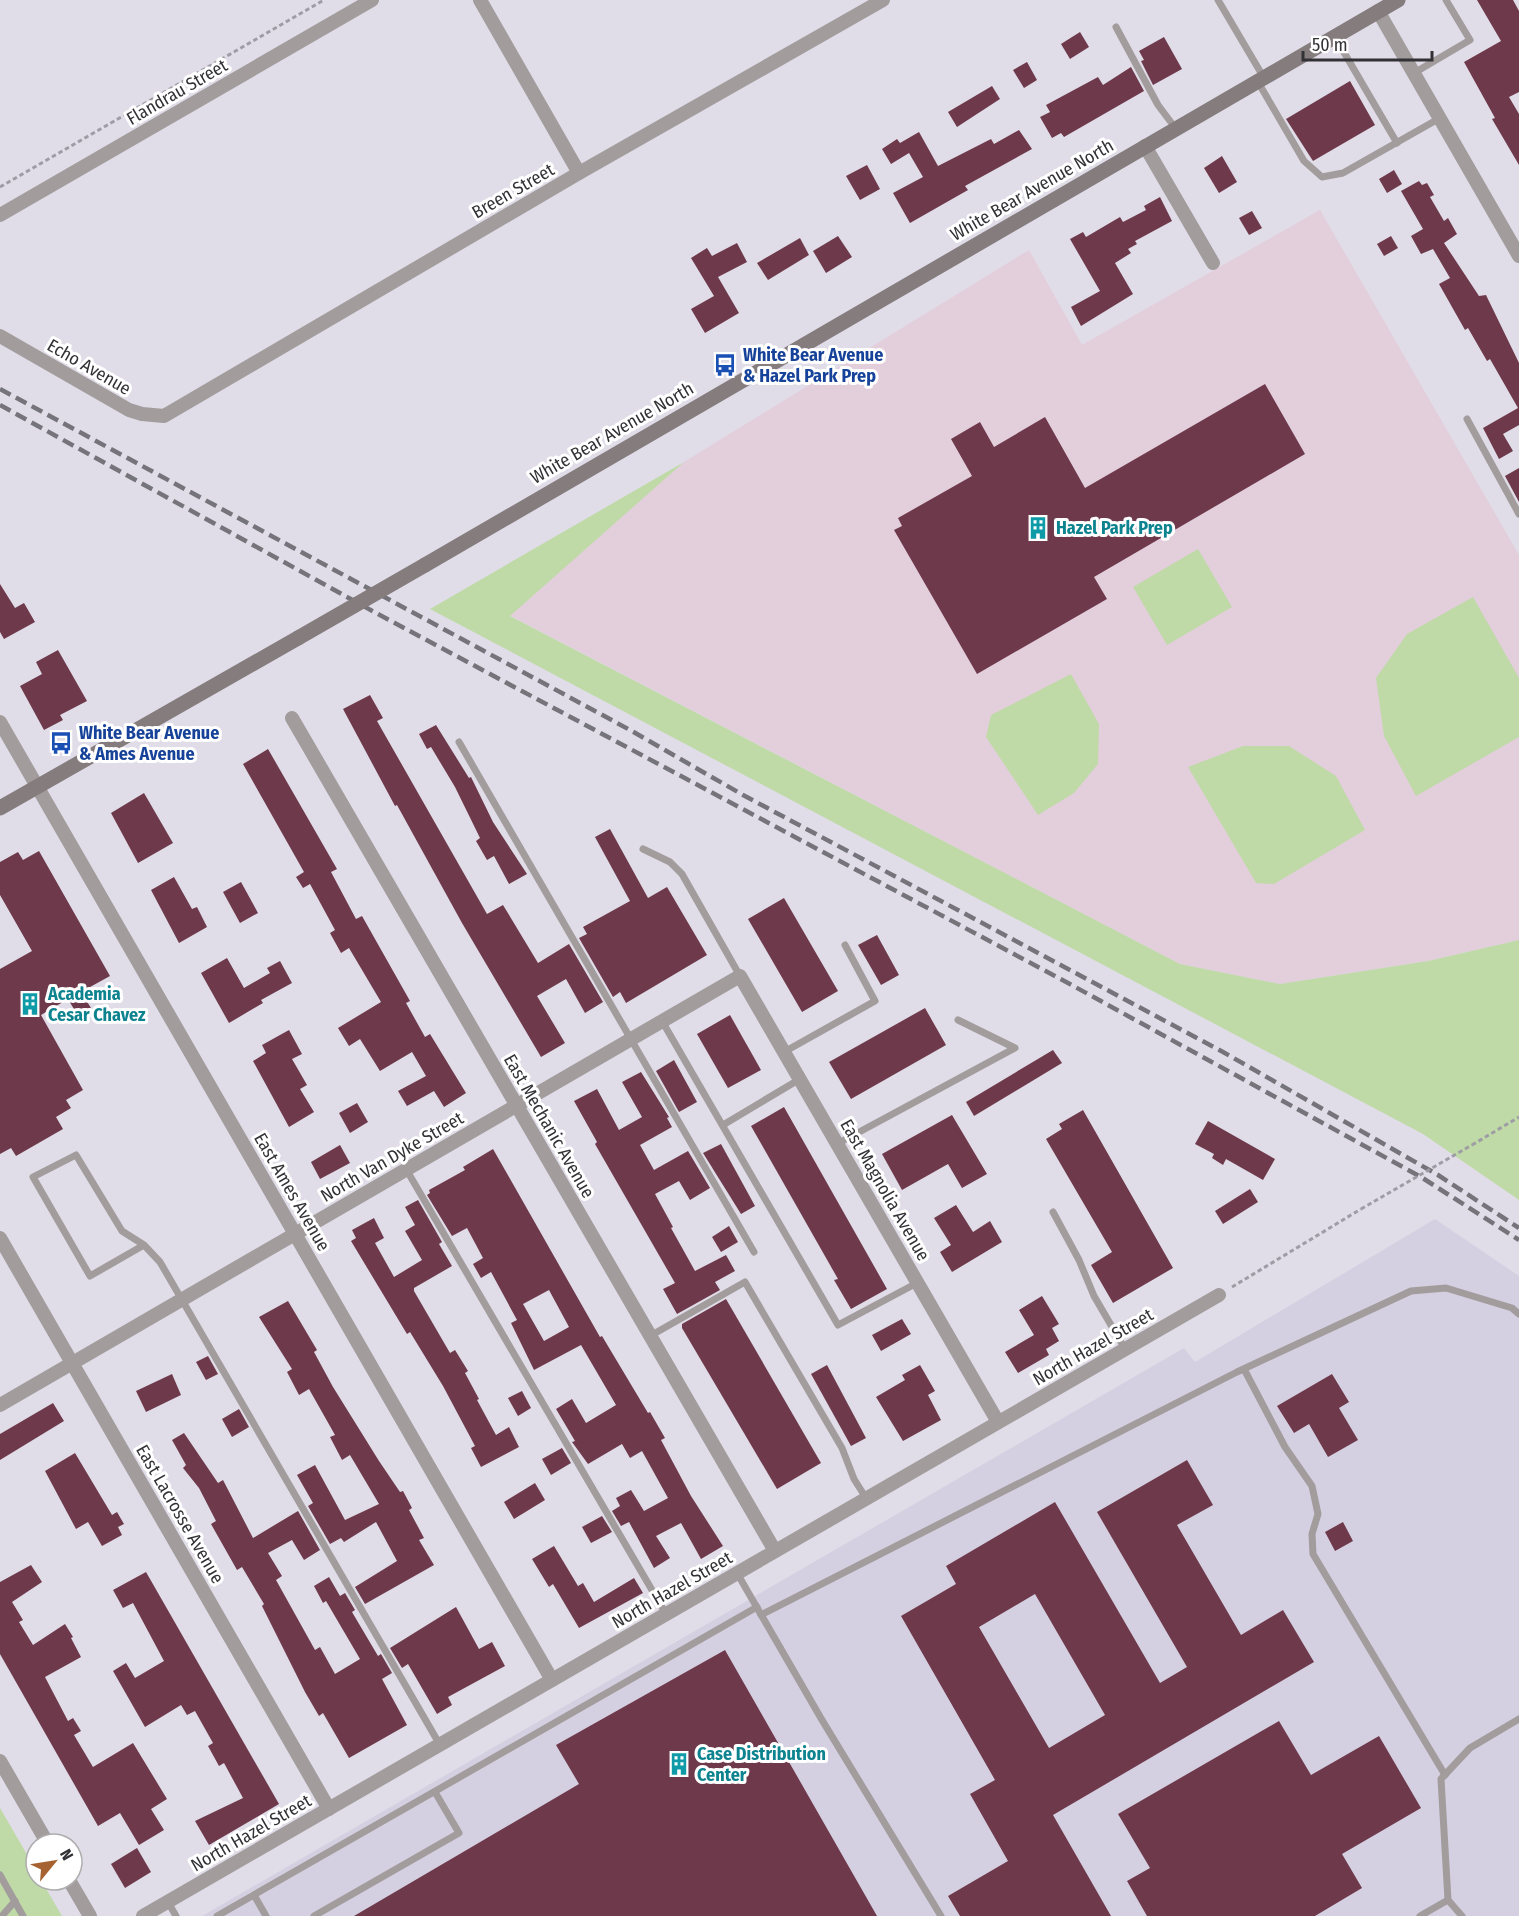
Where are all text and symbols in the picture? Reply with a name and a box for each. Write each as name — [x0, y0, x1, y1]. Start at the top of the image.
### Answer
scale bar — [1303, 24, 1432, 62]
text: 50 m — [1312, 34, 1348, 56]
street label: Flandrau Street — [123, 54, 231, 130]
street label: White Bear Avenue North — [947, 134, 1117, 246]
street label: Breen Street — [468, 159, 558, 223]
street label: Echo Avenue — [43, 334, 135, 400]
place label: White Bear Avenue & Hazel Park Prep — [743, 344, 883, 387]
bus stop icon: White Bear Avenue & Hazel Park Prep — [712, 352, 738, 378]
street label: White Bear Avenue North — [527, 377, 697, 489]
building icon: Hazel Park Prep — [1025, 515, 1051, 541]
place label: Hazel Park Prep — [1056, 517, 1173, 539]
place label: White Bear Avenue & Ames Avenue — [79, 722, 219, 765]
bus stop icon: White Bear Avenue & Ames Avenue — [48, 730, 74, 756]
place label: Academia Cesar Chavez — [47, 983, 146, 1026]
building icon: Academia Cesar Chavez — [17, 991, 43, 1017]
street label: East Mechanic Avenue — [499, 1050, 599, 1202]
street label: North Van Dyke Street — [317, 1107, 467, 1207]
street label: East Magnolia Avenue — [835, 1115, 935, 1265]
street label: East Ames Avenue — [249, 1129, 335, 1255]
street label: North Hazel Street — [1029, 1304, 1157, 1390]
street label: East Lacrosse Avenue — [131, 1441, 229, 1587]
street label: North Hazel Street — [608, 1547, 736, 1633]
place label: Case Distribution Center — [697, 1743, 826, 1786]
building icon: Case Distribution Center — [666, 1751, 692, 1777]
street label: North Hazel Street — [187, 1790, 315, 1876]
north arrow — [24, 1832, 84, 1892]
text: N — [56, 1846, 77, 1864]

